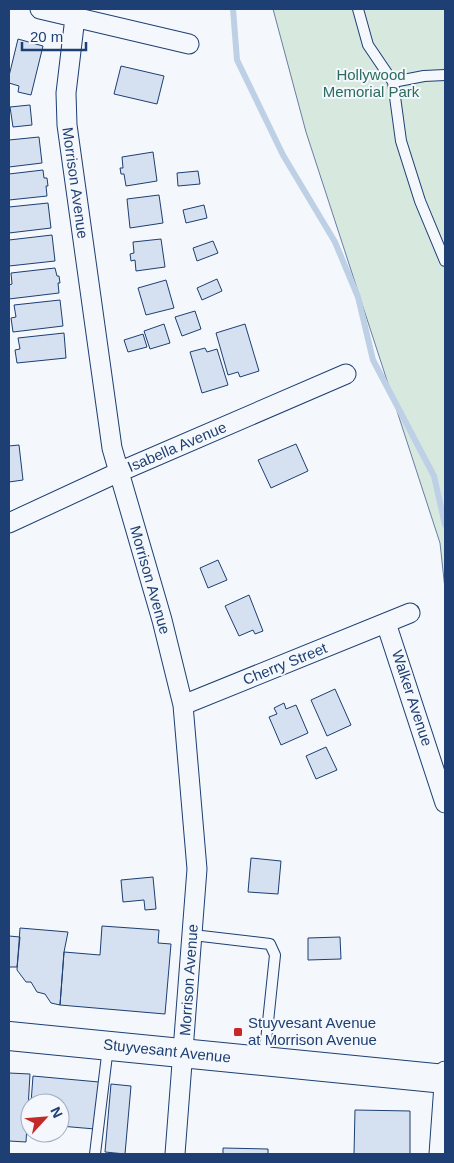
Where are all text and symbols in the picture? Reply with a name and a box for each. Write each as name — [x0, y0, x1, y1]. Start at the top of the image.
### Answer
scale bar — [22, 20, 86, 52]
text: 20 m — [30, 28, 63, 45]
park label: Hollywood Memorial Park — [323, 66, 420, 100]
street label: Morrison Avenue — [59, 126, 92, 240]
street label: Isabella Avenue — [125, 418, 229, 475]
street label: Morrison Avenue — [127, 524, 174, 636]
street label: Cherry Street — [240, 639, 330, 688]
street label: Walker Avenue — [389, 648, 436, 748]
street label: Morrison Avenue — [176, 923, 201, 1037]
place label: Stuyvesant Avenue at Morrison Avenue — [248, 1014, 377, 1048]
marker: Stuyvesant Avenue at Morrison Avenue — [232, 1026, 244, 1038]
street label: Stuyvesant Avenue — [102, 1035, 232, 1066]
north arrow — [20, 1093, 70, 1143]
text: N — [47, 1104, 66, 1120]

